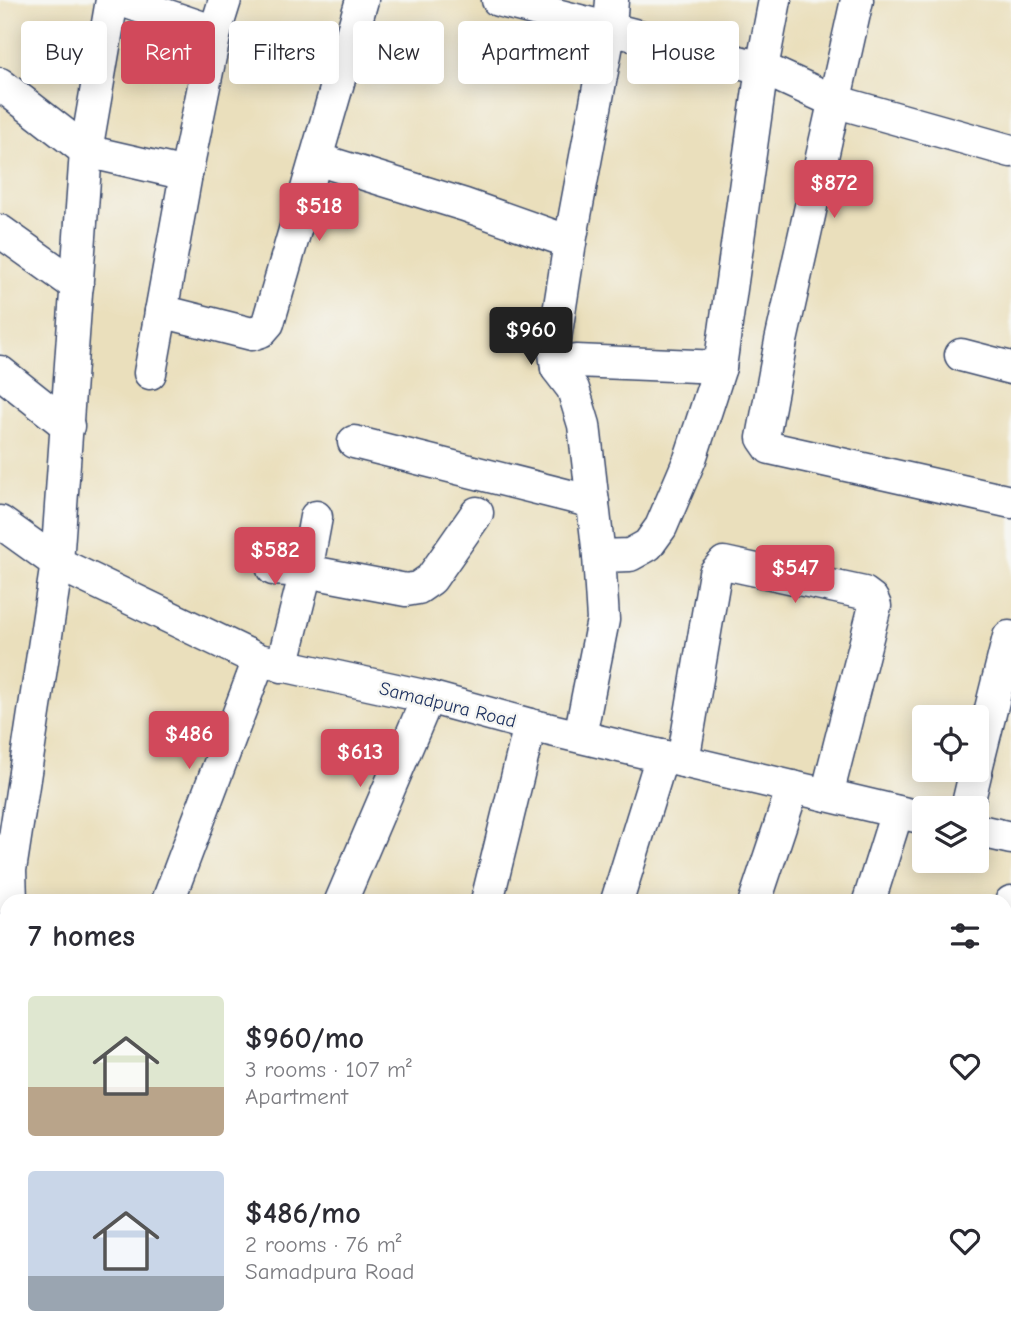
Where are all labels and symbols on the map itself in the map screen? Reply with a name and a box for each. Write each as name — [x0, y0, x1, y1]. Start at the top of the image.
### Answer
pin: $872 — [793, 160, 875, 220]
pin: $518 — [278, 184, 360, 243]
pin: $960 — [490, 308, 572, 367]
pin: $582 — [234, 528, 316, 587]
pin: $547 — [754, 546, 836, 605]
street label: Samadpura Road — [377, 677, 518, 733]
pin: $486 — [148, 712, 230, 771]
pin: $613 — [319, 730, 401, 789]

